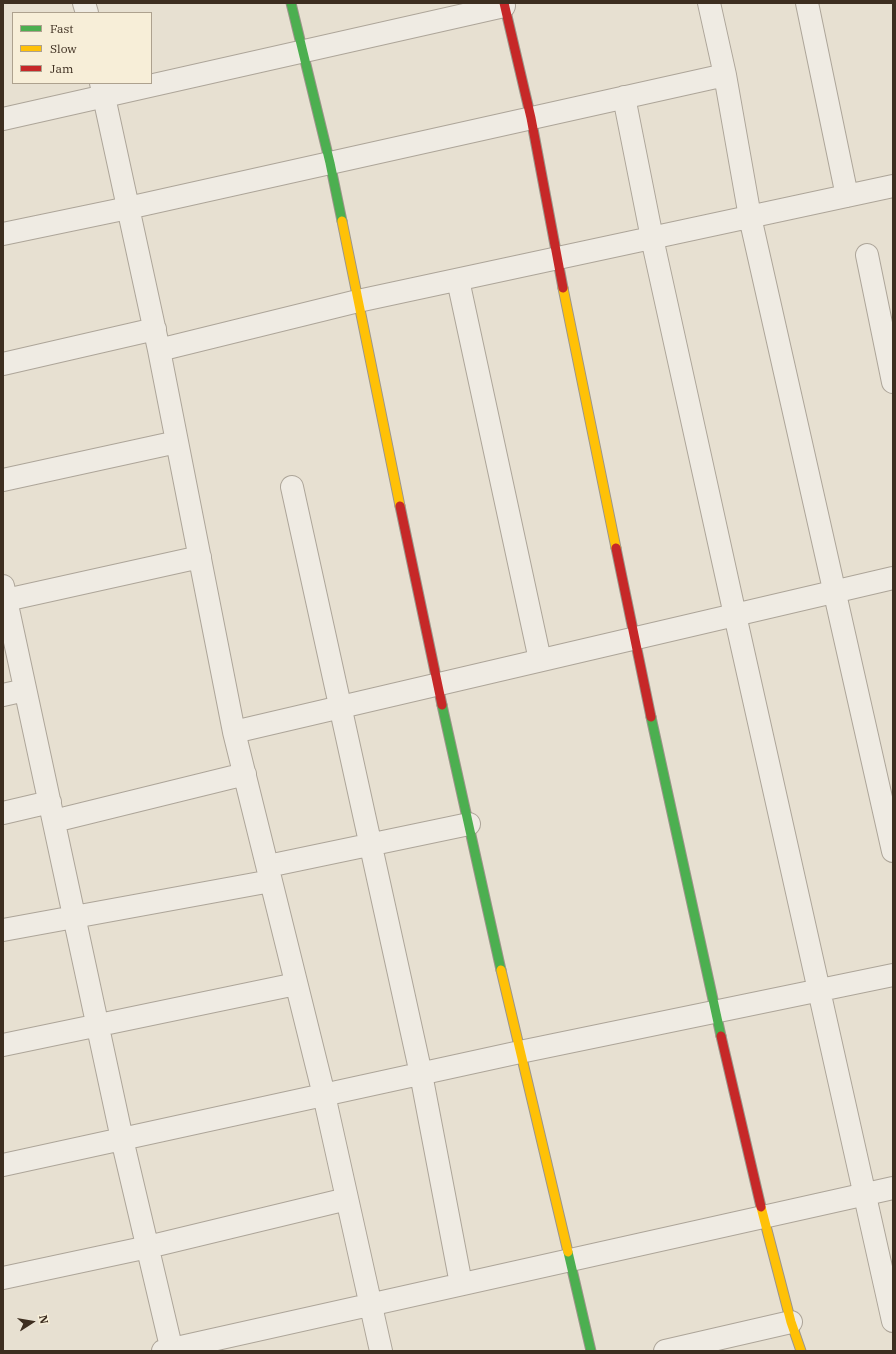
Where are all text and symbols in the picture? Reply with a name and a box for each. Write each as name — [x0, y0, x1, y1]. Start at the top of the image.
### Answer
legend — [12, 12, 152, 84]
text: Fast — [50, 21, 74, 36]
text: Slow — [50, 41, 77, 56]
text: Jam — [50, 61, 73, 76]
north arrow — [12, 1302, 52, 1342]
text: N — [36, 1314, 51, 1325]

